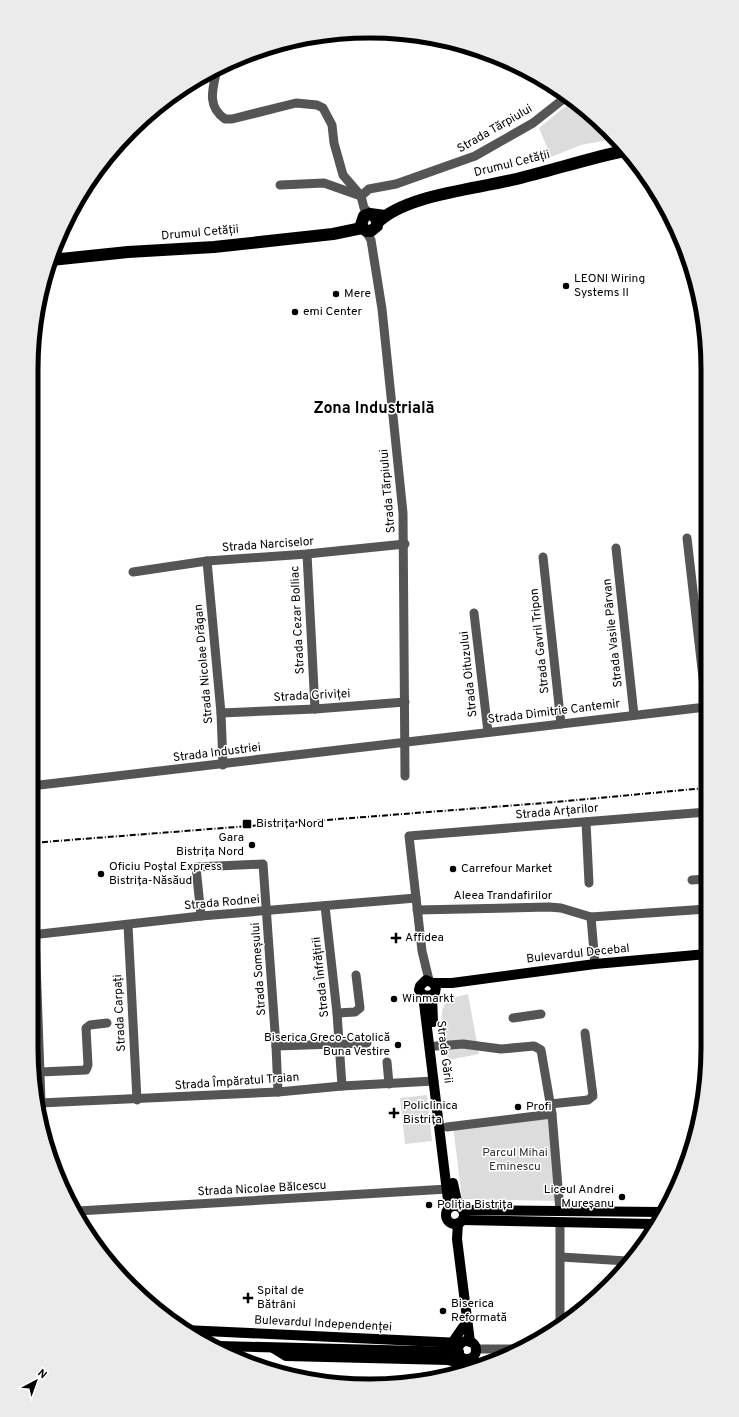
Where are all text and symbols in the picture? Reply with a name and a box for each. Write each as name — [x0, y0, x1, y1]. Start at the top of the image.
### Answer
street label: Strada Tărpiului — [454, 101, 536, 157]
street label: Drumul Cetății — [472, 147, 552, 181]
street label: Drumul Cetății — [161, 222, 239, 244]
place label: LEONI Wiring Systems II — [574, 271, 645, 301]
marker: LEONI Wiring Systems II — [561, 281, 571, 291]
place label: Mere — [344, 286, 371, 302]
marker: Mere — [331, 289, 341, 299]
place label: e·mi Center — [303, 304, 363, 320]
marker: e·mi Center — [290, 307, 300, 317]
district label: Zona Industrială — [313, 399, 435, 419]
street label: Strada Tărpiului — [376, 448, 400, 534]
street label: Strada Narciselor — [221, 534, 315, 556]
street label: Strada Cezar Bolliac — [287, 565, 309, 675]
street label: Strada Vasile Pârvan — [599, 578, 627, 688]
street label: Strada Gavril Tripon — [527, 588, 553, 694]
street label: Strada Nicolae Drăgan — [191, 603, 217, 725]
street label: Strada Oituzului — [457, 630, 481, 718]
street label: Strada Griviței — [273, 686, 351, 706]
street label: Strada Dimitrie Cantemir — [487, 696, 621, 728]
street label: Strada Industriei — [172, 740, 262, 766]
street label: Strada Arțarilor — [515, 800, 600, 824]
place label: Bistrița Nord — [256, 816, 324, 832]
marker: Bistrița Nord — [241, 818, 253, 830]
place label: Gara Bistrița Nord — [176, 830, 244, 860]
marker: Gara Bistrița Nord — [247, 840, 257, 850]
place label: Oficiu Poștal Express Bistrița-Năsăud — [109, 859, 222, 889]
place label: Carrefour Market — [461, 861, 552, 877]
marker: Carrefour Market — [448, 864, 458, 874]
marker: Oficiu Poștal Express Bistrița-Năsăud — [96, 869, 106, 879]
street label: Aleea Trandafirilor — [454, 888, 553, 904]
street label: Strada Rodnei — [184, 892, 260, 914]
street label: Strada Someșului — [248, 922, 270, 1016]
place label: Affidea — [405, 930, 444, 946]
marker: Affidea — [390, 932, 402, 944]
street label: Strada Înfrățirii — [309, 936, 333, 1018]
street label: Bulevardul Decebal — [526, 941, 630, 967]
street label: Strada Carpați — [110, 974, 130, 1052]
place label: Winmarkt — [402, 991, 454, 1007]
marker: Winmarkt — [389, 994, 399, 1004]
street label: Strada Gării — [432, 1020, 456, 1084]
place label: Biserica Greco-Catolică Buna Vestire — [264, 1030, 390, 1060]
marker: Biserica Greco-Catolică Buna Vestire — [393, 1040, 403, 1050]
street label: Strada Împăratul Traian — [174, 1070, 300, 1094]
place label: Policlinica Bistrița — [403, 1098, 458, 1128]
place label: Profi — [526, 1099, 552, 1115]
marker: Profi — [513, 1102, 523, 1112]
marker: Policlinica Bistrița — [388, 1107, 400, 1119]
park label: Parcul Mihai Eminescu — [482, 1145, 548, 1175]
street label: Strada Nicolae Bălcescu — [197, 1178, 327, 1200]
place label: Liceul Andrei Mureșanu — [544, 1182, 614, 1212]
marker: Liceul Andrei Mureșanu — [617, 1192, 627, 1202]
place label: Poliția Bistrița — [437, 1197, 513, 1213]
marker: Poliția Bistrița — [424, 1200, 434, 1210]
place label: Spital de Bătrâni — [257, 1283, 304, 1313]
marker: Spital de Bătrâni — [242, 1292, 254, 1304]
place label: Biserica Reformată — [451, 1296, 507, 1326]
marker: Biserica Reformată — [438, 1306, 448, 1316]
street label: Bulevardul Independenței — [254, 1312, 392, 1336]
north arrow — [16, 1361, 56, 1401]
text: N — [34, 1366, 49, 1382]

